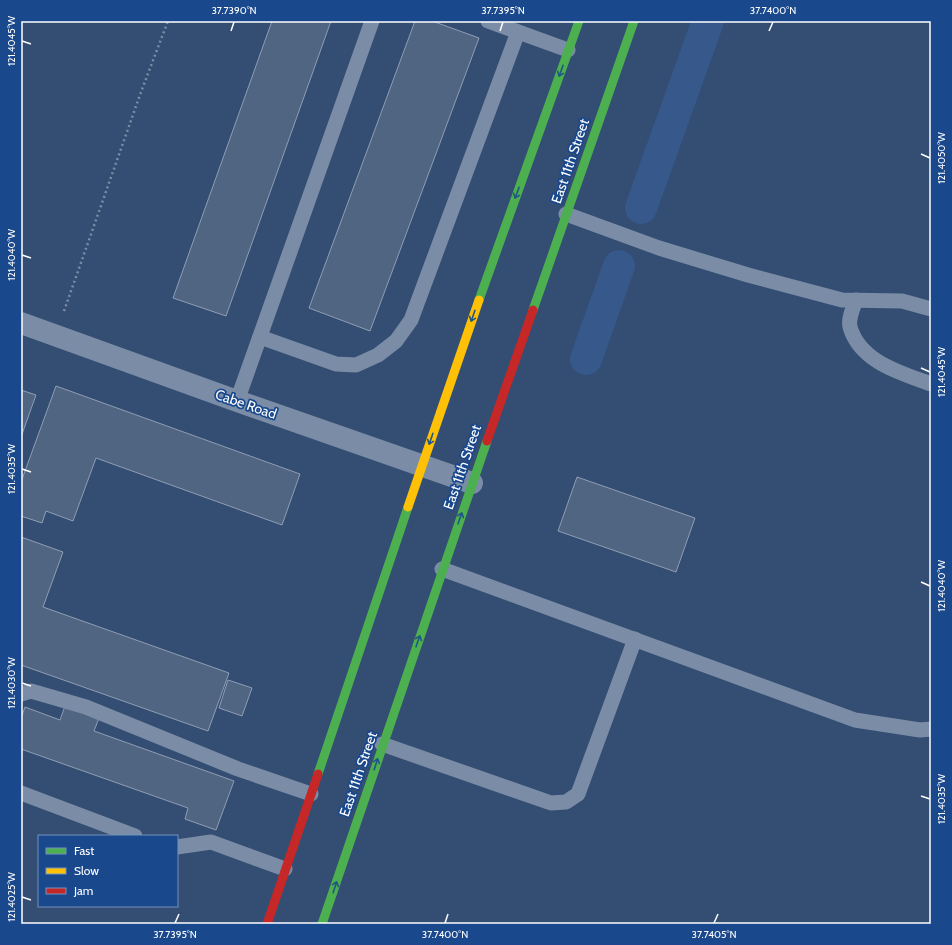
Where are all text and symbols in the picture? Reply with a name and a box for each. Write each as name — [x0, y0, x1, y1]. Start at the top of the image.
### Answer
text: 37.7390°N — [211, 4, 257, 17]
text: 37.7395°N — [481, 4, 525, 17]
text: 37.7400°N — [750, 4, 796, 17]
text: 121.4045°W — [5, 15, 18, 66]
one-way arrow — [556, 64, 564, 76]
street label: East 11th Street — [547, 116, 593, 206]
text: 121.4050°W — [935, 132, 948, 184]
one-way arrow — [512, 187, 520, 199]
text: 121.4040°W — [5, 229, 18, 281]
one-way arrow — [469, 309, 477, 321]
text: 121.4045°W — [935, 346, 948, 397]
street label: Cabe Road — [213, 385, 279, 423]
street label: East 11th Street — [439, 422, 485, 512]
one-way arrow — [427, 432, 435, 444]
text: 121.4035°W — [5, 444, 18, 494]
one-way arrow — [456, 512, 464, 524]
text: 121.4040°W — [935, 560, 948, 612]
one-way arrow — [414, 635, 422, 647]
text: 121.4030°W — [5, 657, 18, 709]
street label: East 11th Street — [335, 729, 381, 819]
one-way arrow — [373, 757, 380, 770]
text: 121.4035°W — [935, 774, 948, 824]
legend — [38, 835, 178, 907]
text: Fast — [74, 843, 94, 858]
text: Slow — [74, 863, 99, 878]
text: 121.4025°W — [5, 872, 18, 922]
one-way arrow — [331, 881, 339, 893]
text: Jam — [73, 883, 93, 898]
text: 37.7395°N — [153, 928, 197, 941]
text: 37.7400°N — [422, 928, 468, 941]
text: 37.7405°N — [692, 928, 736, 941]

